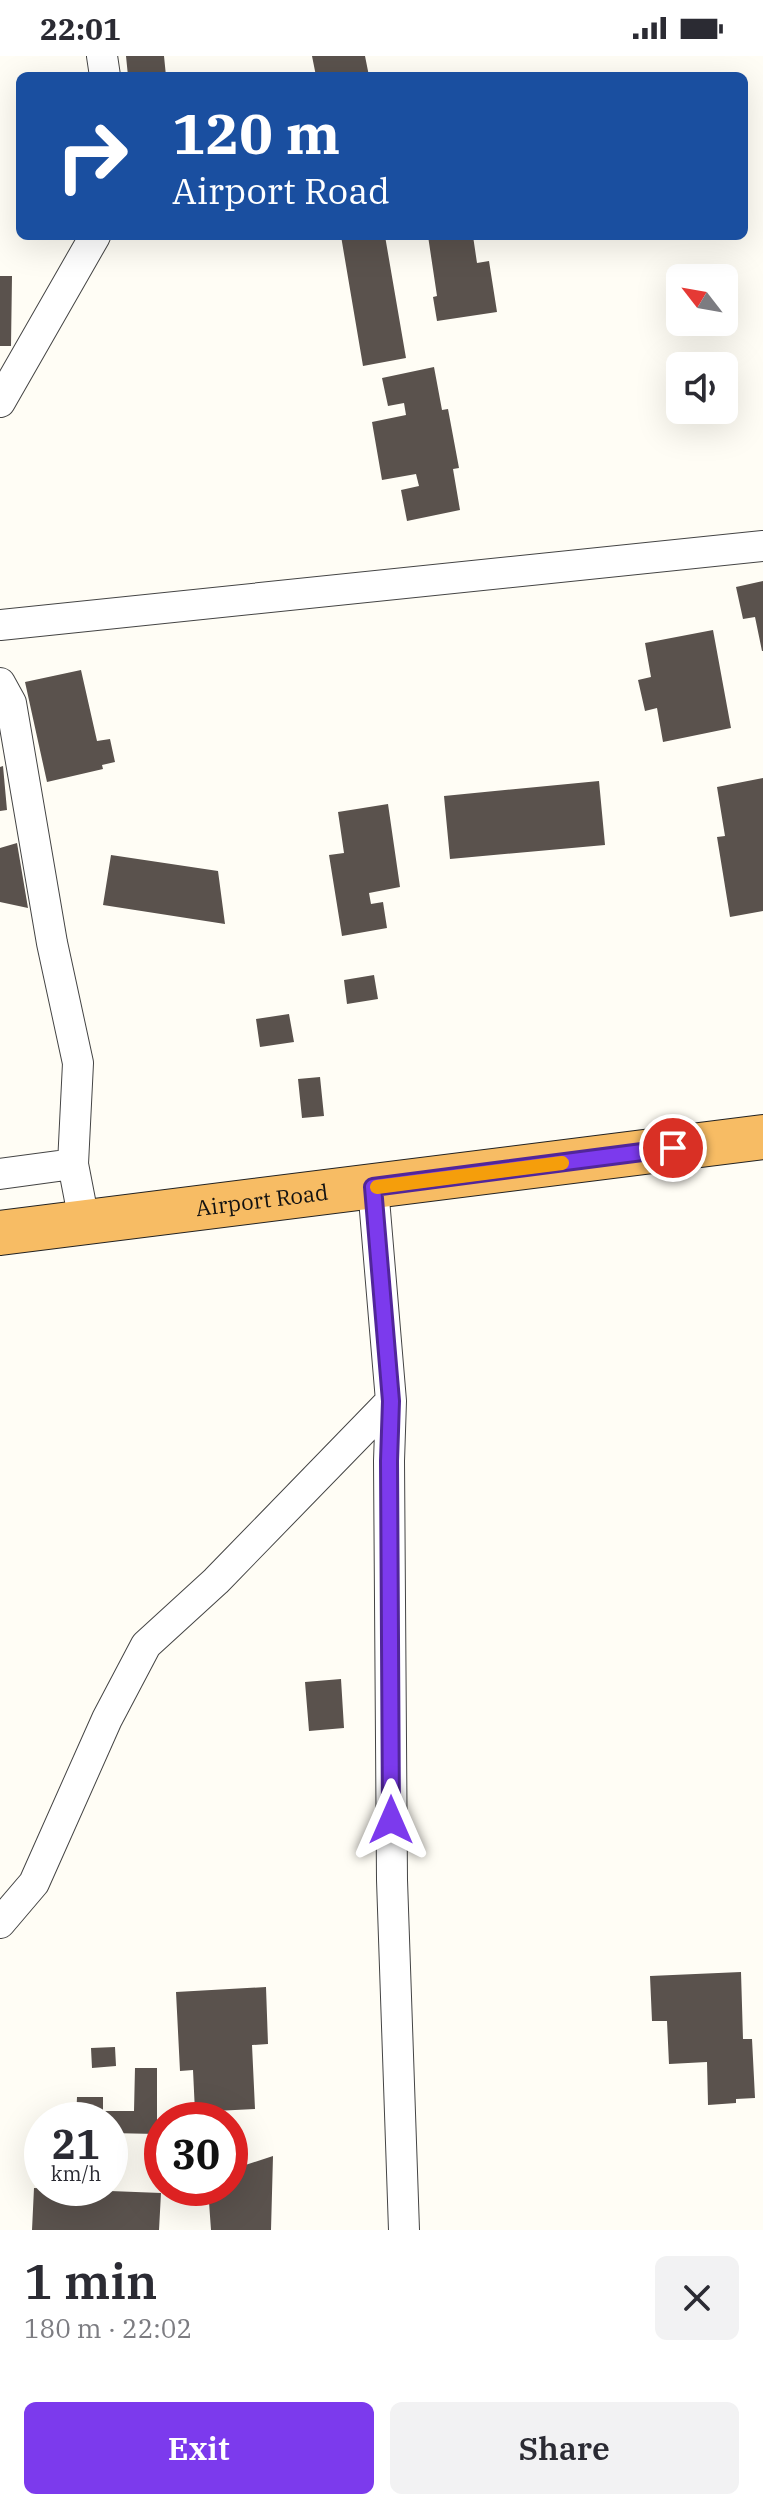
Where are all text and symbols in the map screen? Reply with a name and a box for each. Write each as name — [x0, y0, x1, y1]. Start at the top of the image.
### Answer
text: 22:01 — [40, 9, 121, 48]
text: 120 m — [172, 97, 340, 169]
icon: right — [40, 104, 144, 208]
text: Airport Road — [172, 167, 390, 214]
north arrow — [666, 264, 738, 336]
map controls — [666, 264, 738, 424]
button: sound — [666, 352, 738, 424]
pin — [639, 1114, 707, 1182]
icon: arrive — [651, 1126, 695, 1170]
street label: Airport Road — [194, 1177, 330, 1222]
position arrow — [349, 1778, 433, 1862]
speed limit sign: 30 — [144, 2102, 248, 2206]
text: 21 — [52, 2118, 100, 2170]
text: km/h — [51, 2160, 101, 2187]
text: 1 min — [24, 2250, 157, 2312]
button: close — [655, 2256, 739, 2340]
text: 180 m · 22:02 — [24, 2311, 192, 2345]
button: Exit — [24, 2402, 374, 2494]
button: Share — [390, 2402, 739, 2494]

